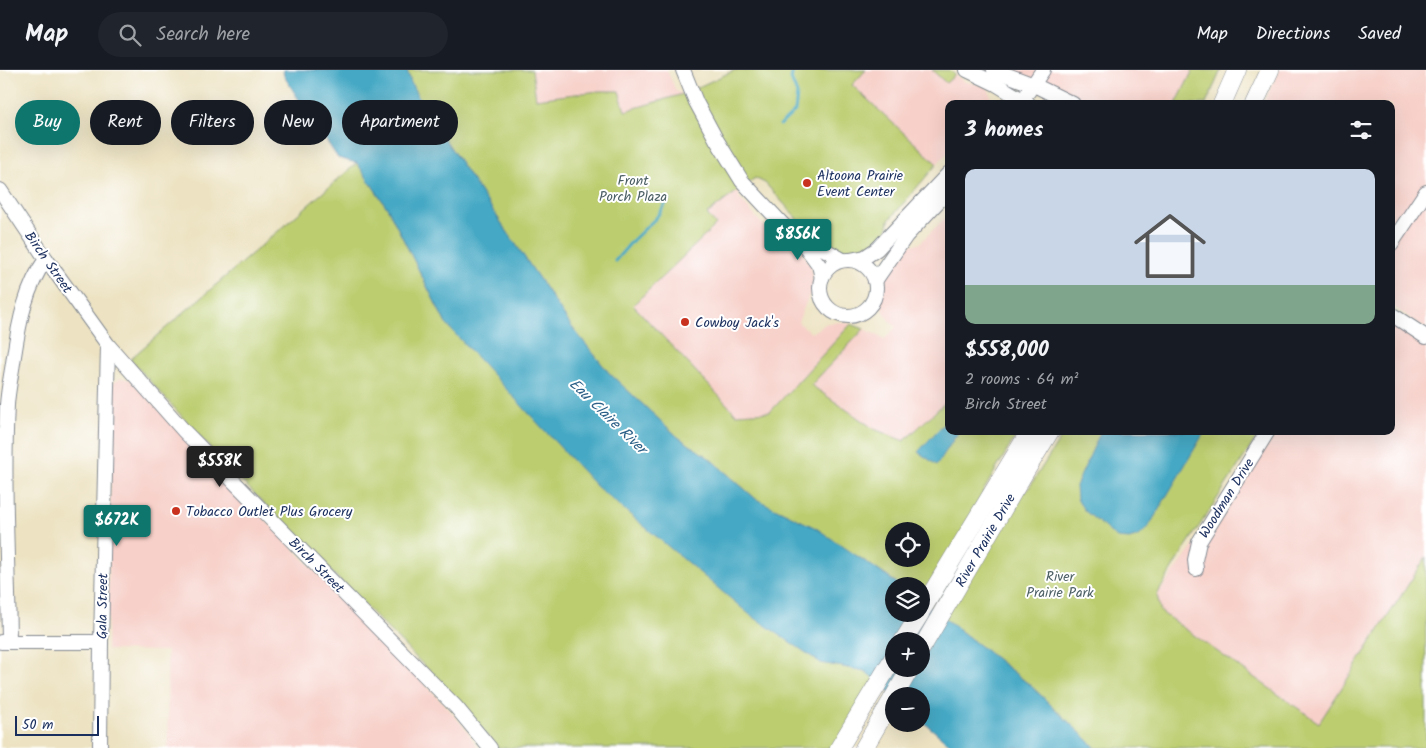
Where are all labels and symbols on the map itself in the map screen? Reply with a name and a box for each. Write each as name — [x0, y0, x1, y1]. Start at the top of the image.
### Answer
place label: Altoona Prairie Event Center — [817, 165, 904, 203]
park label: Front Porch Plaza — [599, 170, 667, 208]
marker: Altoona Prairie Event Center — [801, 177, 813, 189]
pin: $856K — [763, 218, 833, 261]
street label: Birch Street — [19, 227, 78, 299]
place label: Cowboy Jack's — [695, 312, 779, 334]
marker: Cowboy Jack's — [679, 316, 691, 328]
water label: Eau Claire River — [563, 373, 654, 462]
pin: $558K — [185, 446, 255, 488]
street label: Woodman Drive — [1194, 454, 1261, 543]
street label: River Prairie Drive — [950, 489, 1022, 592]
place label: Tobacco Outlet Plus Grocery — [186, 501, 353, 523]
pin: $672K — [82, 504, 152, 547]
marker: Tobacco Outlet Plus Grocery — [170, 505, 182, 517]
street label: Birch Street — [283, 533, 350, 599]
park label: River Prairie Park — [1026, 566, 1094, 604]
street label: Gala Street — [91, 572, 115, 639]
scale bar — [15, 713, 99, 736]

